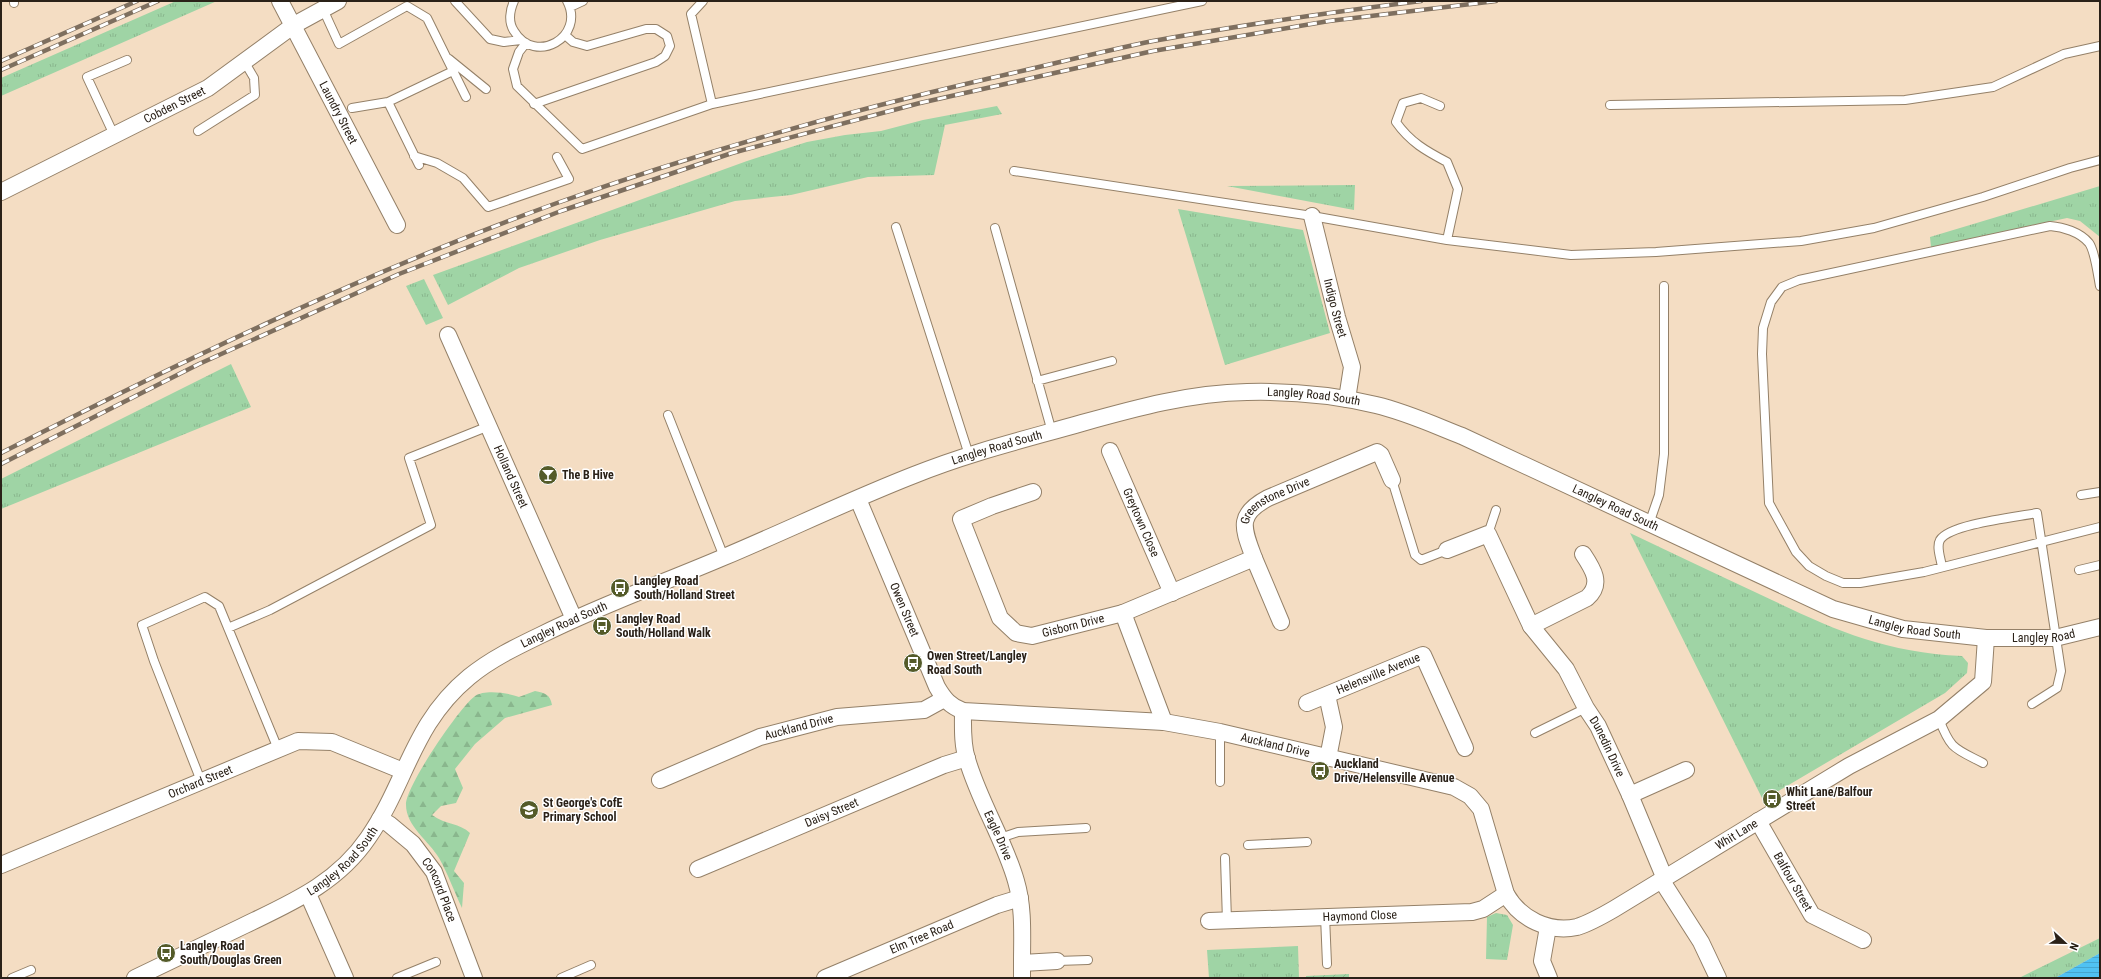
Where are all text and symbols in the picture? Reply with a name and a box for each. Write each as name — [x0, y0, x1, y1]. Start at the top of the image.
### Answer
street label: Laundry Street — [316, 79, 361, 147]
street label: Cobden Street — [141, 83, 208, 126]
street label: Indigo Street — [1321, 277, 1350, 340]
street label: Langley Road South — [1267, 385, 1362, 408]
street label: Langley Road South — [950, 427, 1044, 468]
street label: Holland Street — [491, 443, 531, 511]
bar icon: The B Hive — [537, 464, 559, 486]
place label: The B Hive — [562, 468, 614, 482]
street label: Greenstone Drive — [1238, 474, 1312, 525]
street label: Langley Road South — [1570, 481, 1661, 534]
street label: Greytown Close — [1120, 486, 1163, 559]
place label: Langley Road South/Holland Street — [634, 574, 735, 602]
bus stop icon: Langley Road South/Holland Street — [609, 577, 631, 599]
street label: Owen Street — [887, 580, 922, 639]
street label: Langley Road South — [518, 599, 609, 651]
street label: Gisborn Drive — [1041, 611, 1106, 640]
place label: Langley Road South/Holland Walk — [616, 612, 711, 640]
street label: Langley Road South — [1867, 612, 1962, 642]
bus stop icon: Langley Road South/Holland Walk — [591, 615, 613, 637]
street label: Langley Road — [2012, 626, 2077, 645]
place label: Owen Street/Langley Road South — [927, 649, 1027, 677]
street label: Helensville Avenue — [1334, 650, 1422, 697]
bus stop icon: Owen Street/Langley Road South — [902, 652, 924, 674]
street label: Auckland Drive — [763, 711, 835, 743]
street label: Dunedin Drive — [1587, 714, 1628, 779]
street label: Auckland Drive — [1239, 730, 1312, 760]
place label: Auckland Drive/Helensville Avenue — [1334, 757, 1455, 785]
bus stop icon: Auckland Drive/Helensville Avenue — [1309, 760, 1331, 782]
street label: Orchard Street — [166, 762, 235, 801]
place label: Whit Lane/Balfour Street — [1786, 785, 1873, 813]
bus stop icon: Whit Lane/Balfour Street — [1761, 788, 1783, 810]
street label: Daisy Street — [803, 795, 861, 830]
place label: St George's CofE Primary School — [543, 796, 623, 824]
school or university icon: St George's CofE Primary School — [518, 799, 540, 821]
street label: Eagle Drive — [981, 808, 1015, 863]
street label: Whit Lane — [1713, 816, 1761, 853]
street label: Langley Road South — [305, 824, 381, 899]
street label: Balfour Street — [1771, 850, 1815, 914]
street label: Concord Place — [419, 855, 459, 924]
street label: Haymond Close — [1322, 908, 1398, 924]
street label: Elm Tree Road — [888, 917, 956, 957]
north arrow — [2045, 923, 2085, 963]
place label: Langley Road South/Douglas Green — [180, 939, 282, 967]
text: N — [2066, 941, 2081, 952]
bus stop icon: Langley Road South/Douglas Green — [155, 942, 177, 964]

